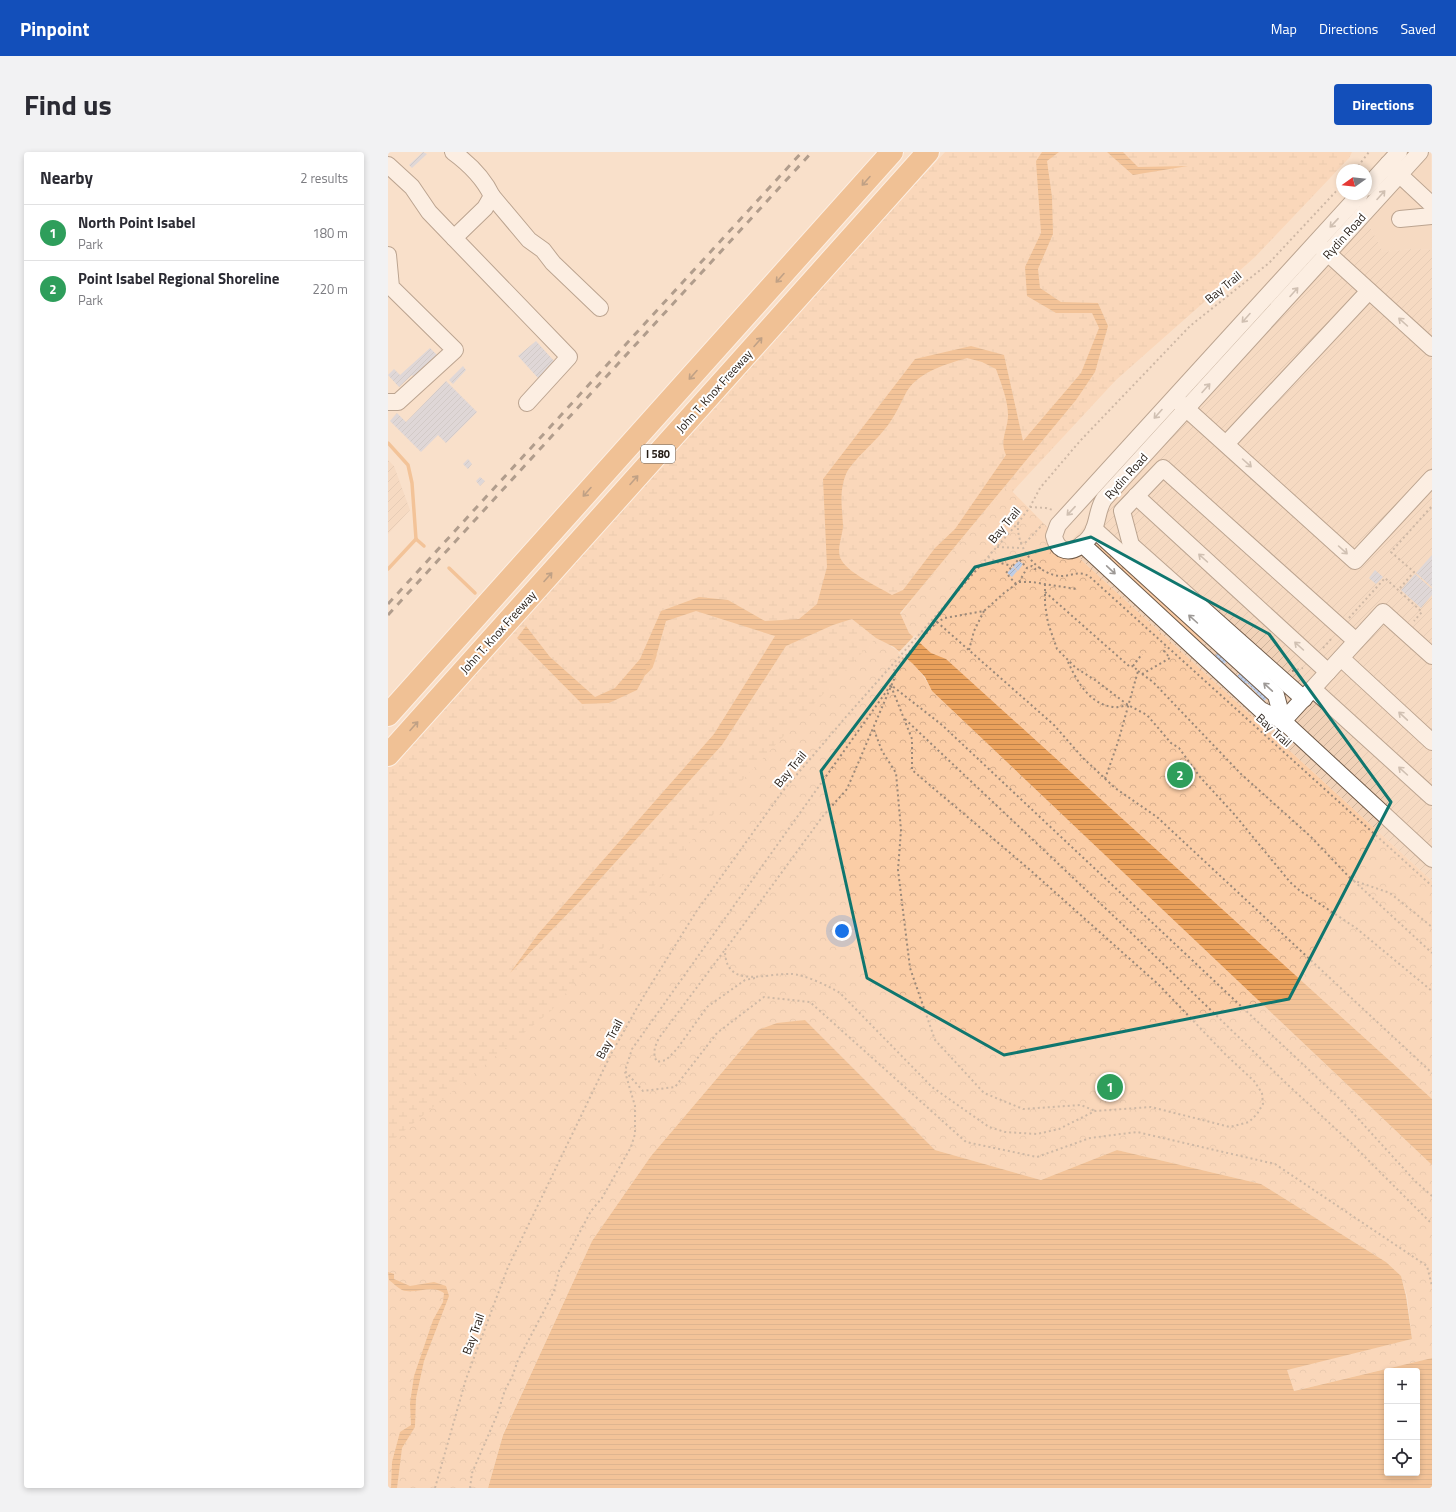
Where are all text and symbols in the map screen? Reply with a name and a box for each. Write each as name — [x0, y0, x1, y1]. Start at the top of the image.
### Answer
text: Pinpoint — [20, 14, 89, 43]
text: Map — [1271, 18, 1297, 39]
text: Directions — [1319, 18, 1378, 39]
text: Saved — [1400, 18, 1436, 39]
text: Find us — [24, 83, 112, 126]
button: Directions — [1334, 84, 1432, 125]
north arrow — [1336, 164, 1372, 200]
text: Nearby — [40, 165, 93, 191]
text: 2 results — [300, 168, 348, 188]
one-way arrow — [862, 176, 871, 186]
one-way arrow — [1376, 190, 1386, 200]
street label: Rydin Road — [1318, 208, 1370, 264]
text: North Point Isabel — [78, 211, 196, 234]
one-way arrow — [1329, 217, 1338, 228]
text: 1 — [49, 223, 57, 243]
text: 180 m — [312, 223, 348, 243]
text: Park — [78, 234, 103, 254]
street label: Bay Trail — [1200, 266, 1246, 308]
text: Point Isabel Regional Shoreline — [78, 267, 279, 290]
one-way arrow — [775, 273, 784, 283]
text: 2 — [49, 279, 57, 299]
text: 220 m — [312, 279, 348, 299]
one-way arrow — [1289, 287, 1298, 297]
text: Park — [78, 290, 103, 310]
one-way arrow — [1241, 313, 1250, 324]
one-way arrow — [1398, 317, 1408, 327]
one-way arrow — [753, 337, 762, 347]
street label: John T. Knox Freeway — [671, 345, 757, 437]
one-way arrow — [688, 370, 697, 380]
one-way arrow — [1201, 383, 1210, 393]
one-way arrow — [1154, 409, 1163, 419]
road number: I 580 — [641, 445, 675, 463]
street label: Rydin Road — [1100, 448, 1152, 504]
one-way arrow — [1242, 459, 1252, 468]
one-way arrow — [629, 475, 639, 485]
one-way arrow — [582, 487, 592, 497]
street label: Bay Trail — [983, 503, 1025, 547]
one-way arrow — [1066, 506, 1075, 516]
one-way arrow — [1338, 546, 1348, 555]
one-way arrow — [1199, 554, 1209, 563]
one-way arrow — [1106, 565, 1116, 575]
one-way arrow — [543, 572, 552, 582]
street label: John T. Knox Freeway — [455, 586, 541, 678]
one-way arrow — [1188, 615, 1198, 624]
one-way arrow — [1294, 641, 1305, 650]
one-way arrow — [1263, 683, 1273, 692]
street label: Bay Trail — [1252, 709, 1296, 751]
one-way arrow — [1398, 711, 1408, 721]
one-way arrow — [409, 721, 419, 731]
street label: Bay Trail — [769, 747, 811, 791]
pin: 2 — [1167, 760, 1193, 790]
one-way arrow — [1398, 766, 1408, 775]
your location — [832, 921, 852, 941]
street label: Bay Trail — [591, 1016, 627, 1062]
pin: 1 — [1097, 1072, 1123, 1102]
street label: Bay Trail — [457, 1311, 489, 1357]
map controls — [1384, 1368, 1420, 1476]
button: + — [1384, 1368, 1420, 1404]
button: − — [1384, 1404, 1420, 1440]
button: locate — [1384, 1440, 1420, 1476]

